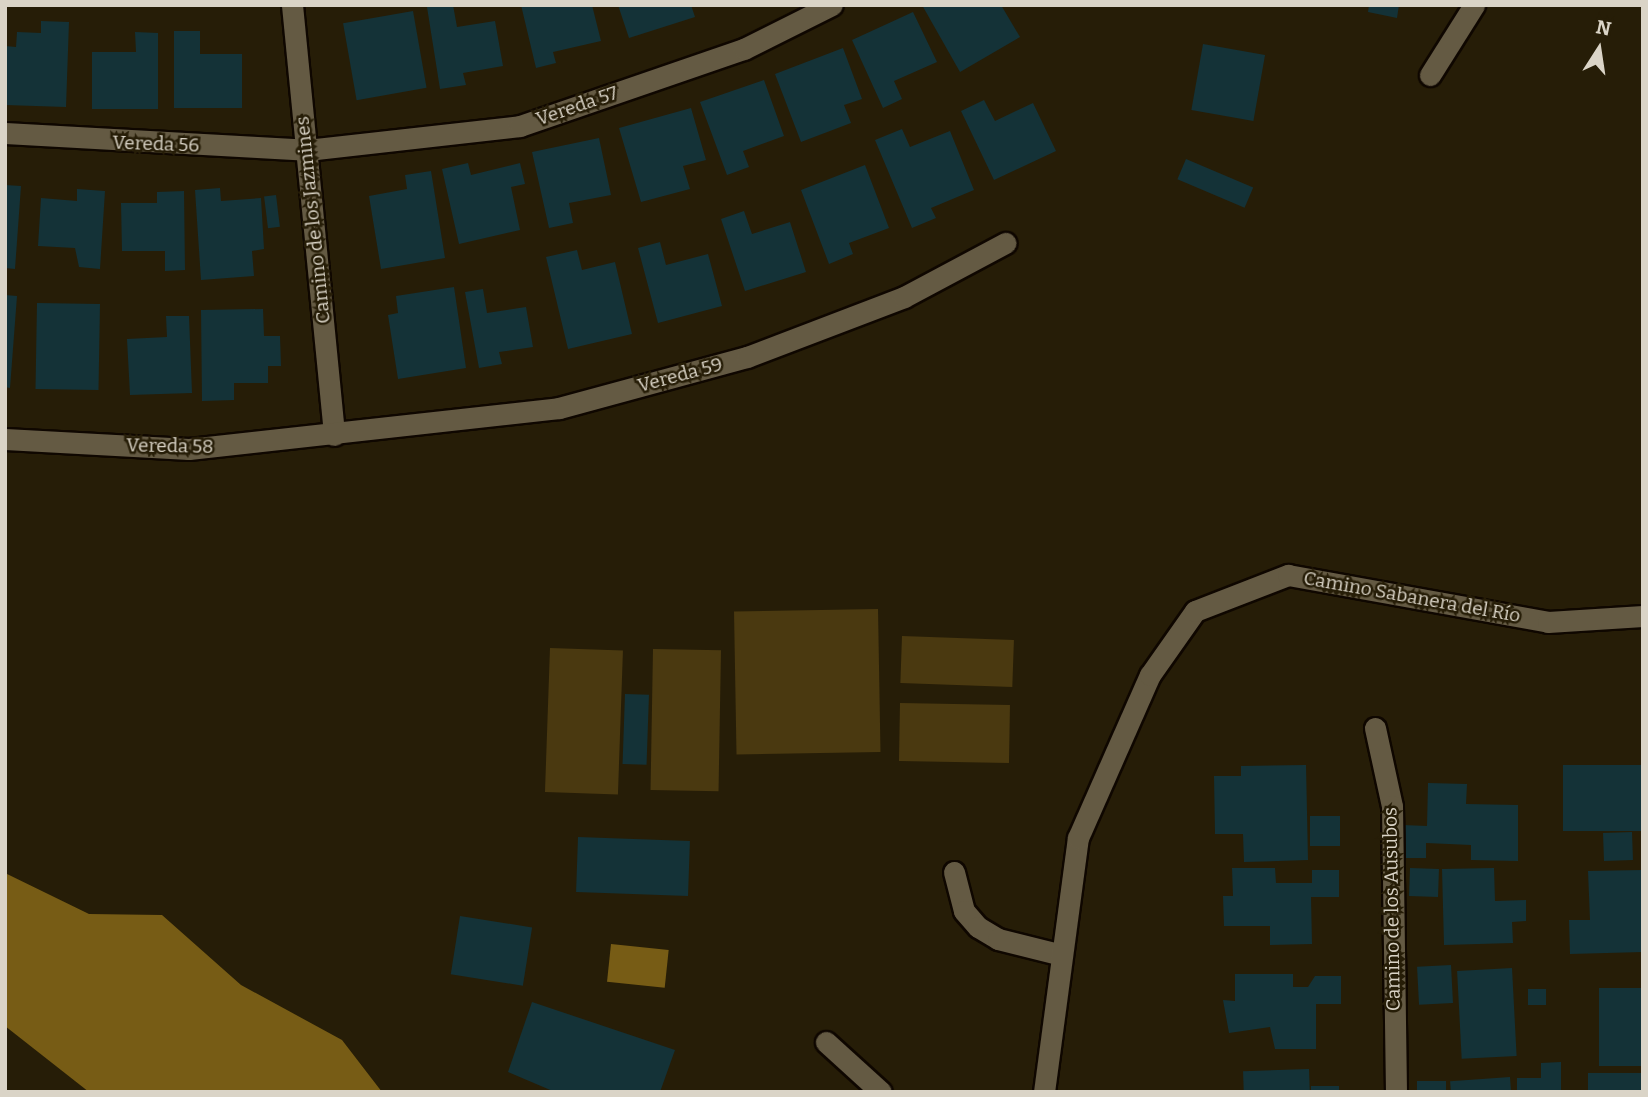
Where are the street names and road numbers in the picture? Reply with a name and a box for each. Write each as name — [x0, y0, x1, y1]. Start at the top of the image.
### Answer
street label: Vereda 57 — [533, 81, 621, 131]
street label: Camino de los Jazmines — [291, 115, 335, 325]
street label: Vereda 56 — [112, 131, 200, 157]
street label: Vereda 59 — [635, 353, 725, 397]
street label: Vereda 58 — [126, 434, 214, 458]
street label: Camino Sabanera del Río — [1302, 567, 1522, 627]
street label: Camino de los Ausubos — [1379, 807, 1405, 1011]

